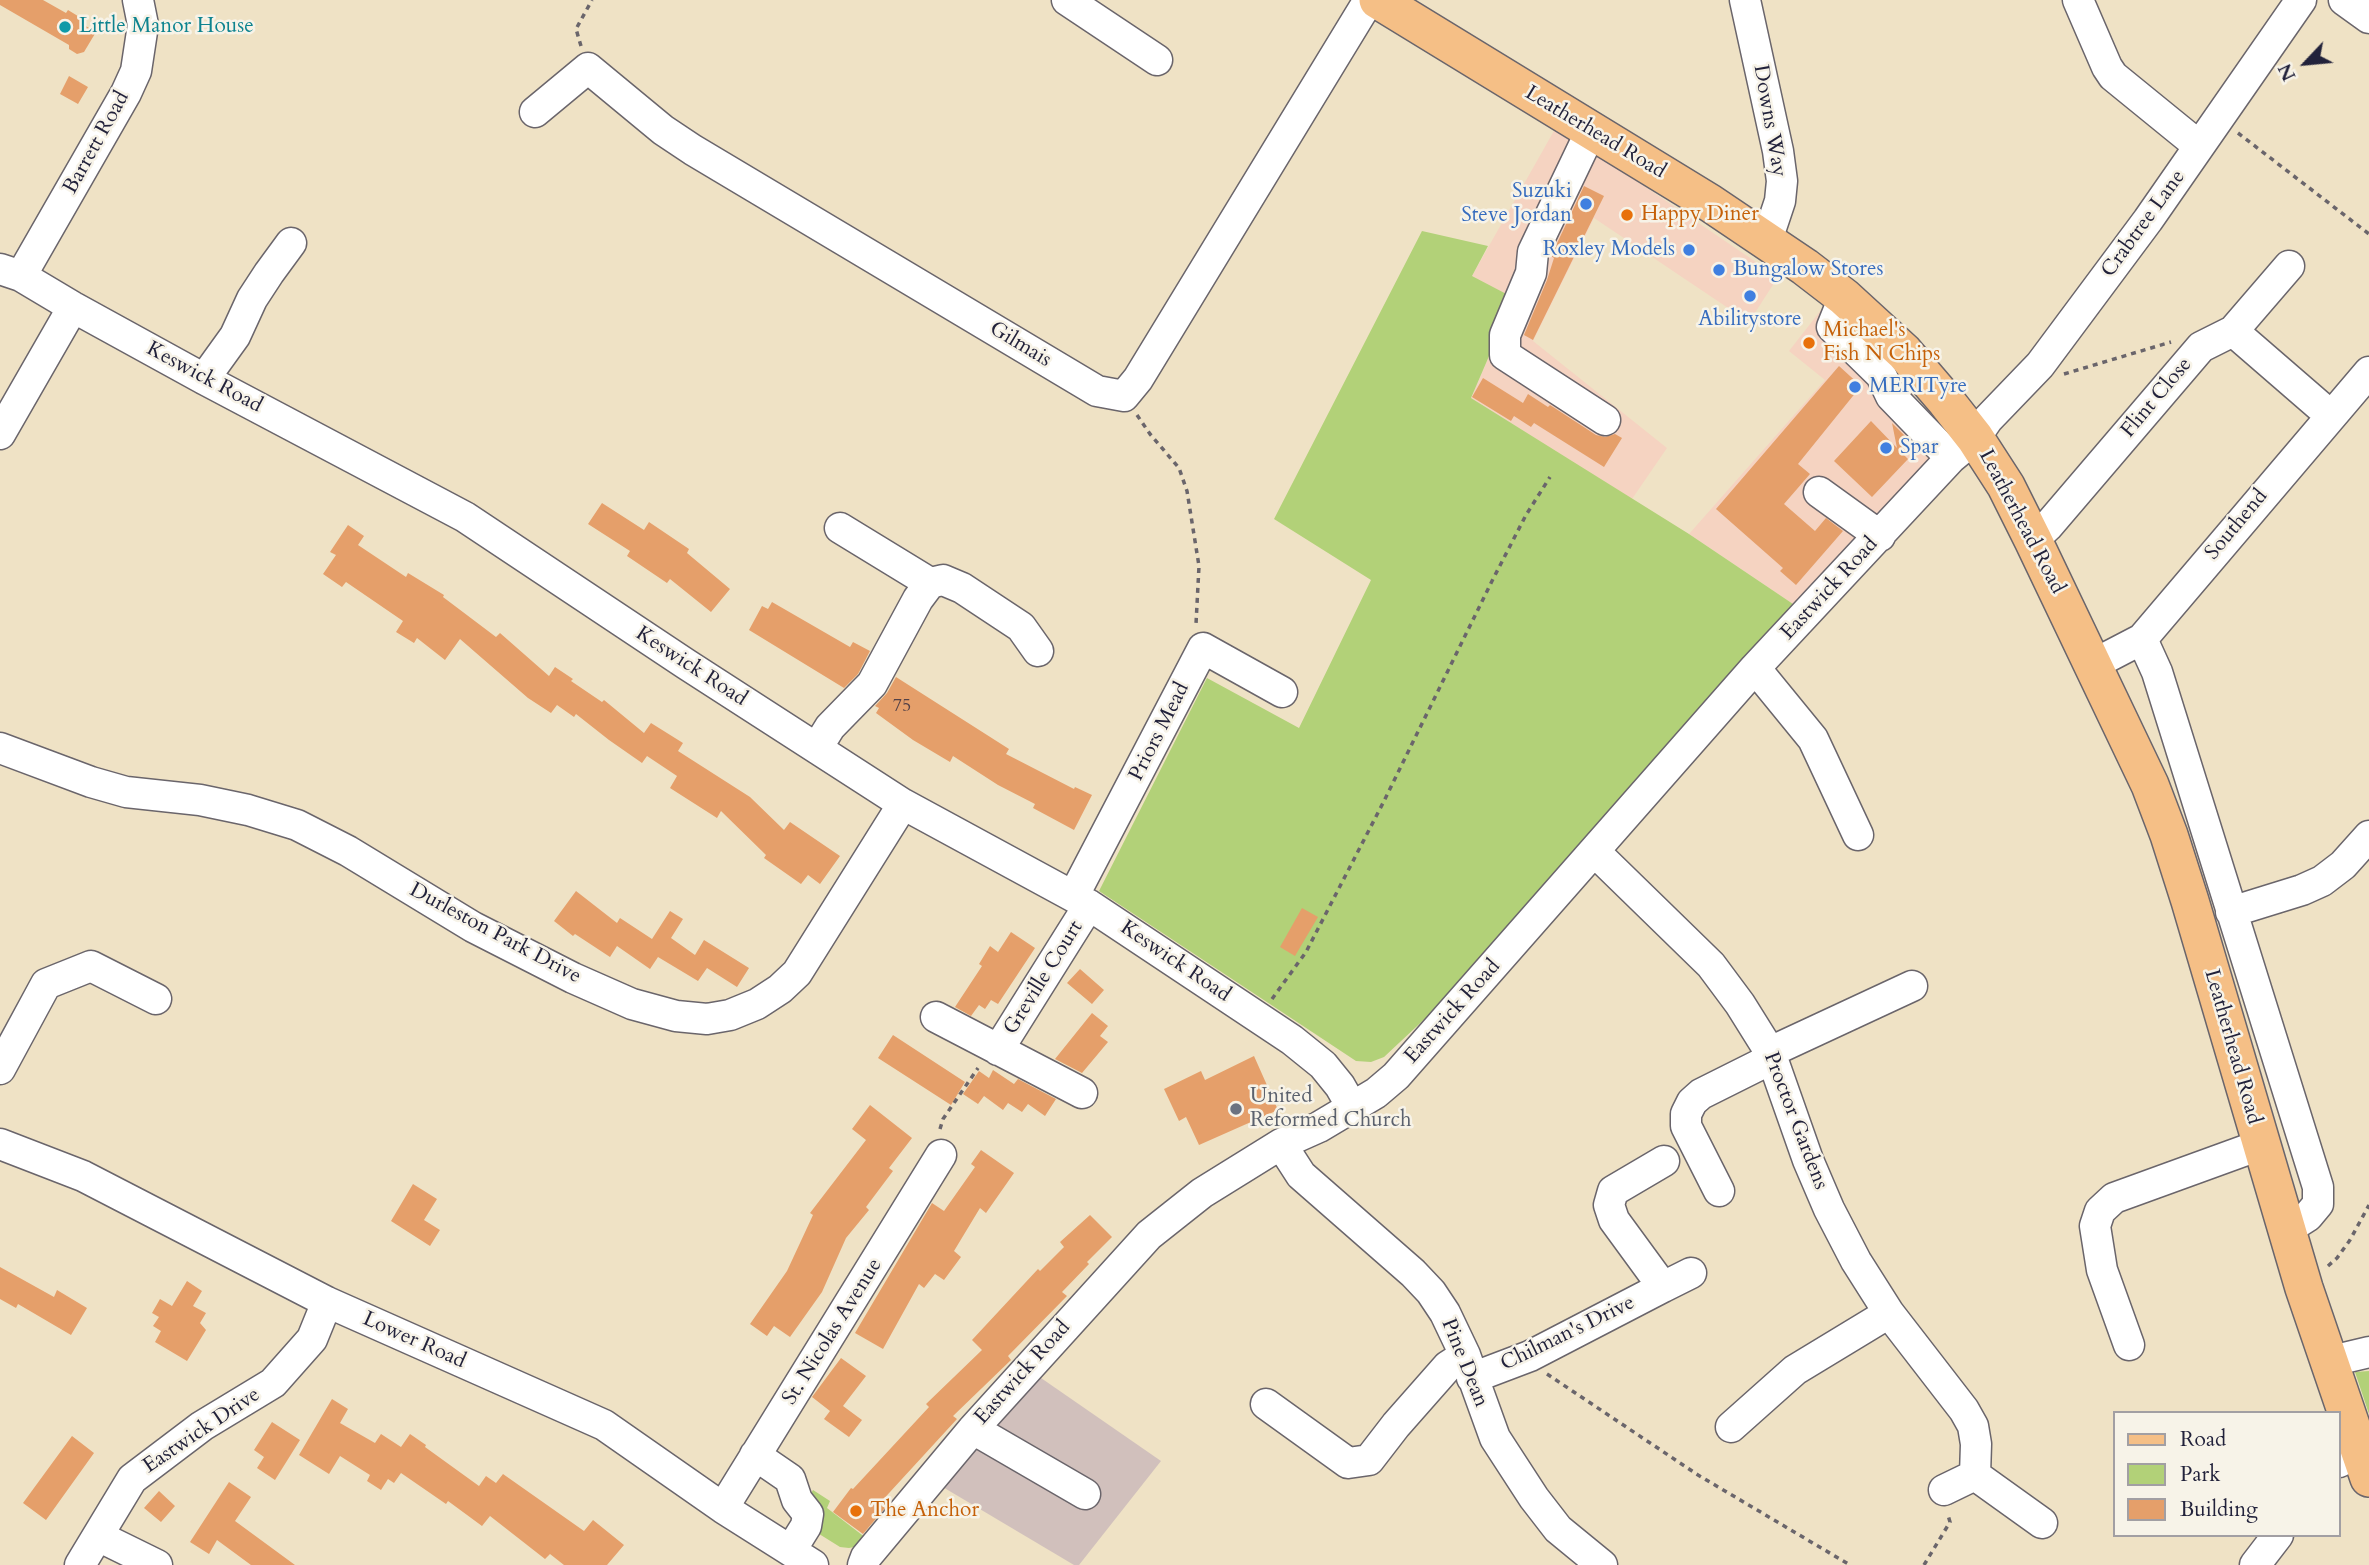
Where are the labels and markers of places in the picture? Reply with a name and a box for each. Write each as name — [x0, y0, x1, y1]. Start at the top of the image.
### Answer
place label: Little Manor House — [79, 14, 254, 40]
marker: Little Manor House — [57, 19, 73, 35]
place label: Suzuki Steve Jordan — [1461, 179, 1572, 229]
marker: Suzuki Steve Jordan — [1578, 196, 1594, 212]
place label: Happy Diner — [1641, 202, 1759, 228]
marker: Happy Diner — [1619, 207, 1635, 223]
place label: Roxley Models — [1543, 237, 1675, 263]
marker: Roxley Models — [1681, 242, 1697, 258]
place label: Bungalow Stores — [1733, 257, 1883, 283]
marker: Bungalow Stores — [1711, 262, 1727, 278]
marker: Abilitystore — [1742, 288, 1758, 304]
place label: Abilitystore — [1698, 307, 1802, 333]
place label: Michael's Fish N Chips — [1823, 318, 1940, 368]
marker: Michael's Fish N Chips — [1801, 335, 1817, 351]
place label: MERITyre — [1869, 374, 1967, 400]
marker: MERITyre — [1847, 379, 1863, 395]
place label: Spar — [1900, 435, 1938, 461]
marker: Spar — [1878, 440, 1894, 456]
place label: United Reformed Church — [1250, 1084, 1411, 1134]
marker: United Reformed Church — [1228, 1101, 1244, 1117]
place label: The Anchor — [870, 1498, 979, 1524]
marker: The Anchor — [848, 1503, 864, 1519]

